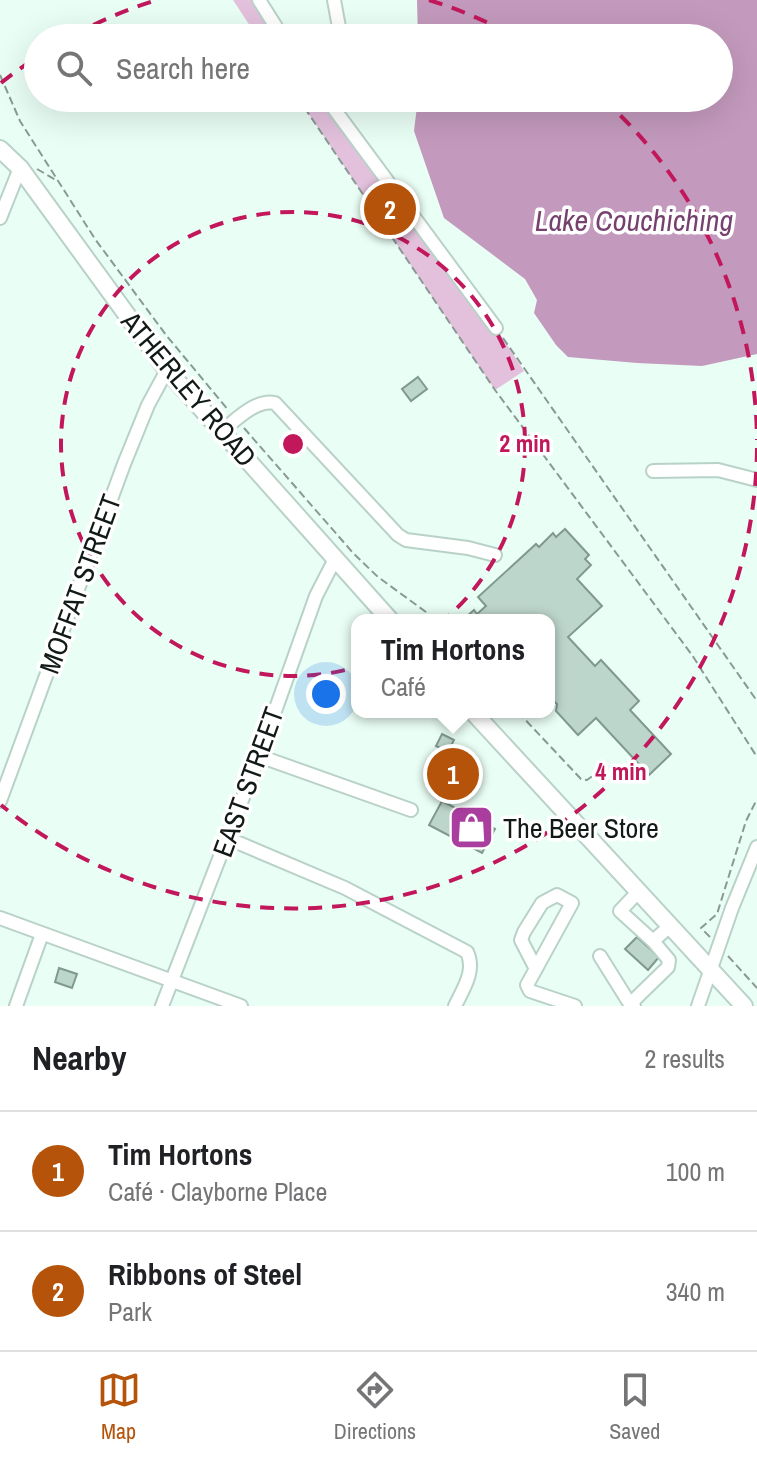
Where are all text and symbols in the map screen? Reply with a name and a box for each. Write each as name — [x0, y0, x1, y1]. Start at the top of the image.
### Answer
search box — [24, 24, 733, 112]
icon: search — [52, 46, 96, 90]
text: Search here — [116, 48, 250, 88]
pin: 2 — [364, 179, 416, 239]
water label: Lake Couchiching — [535, 200, 733, 240]
street label: ATHERLEY ROAD — [112, 303, 265, 475]
text: 2 min — [499, 427, 551, 459]
centre of rings — [279, 430, 307, 458]
street label: MOFFAT STREET — [30, 489, 130, 679]
popup — [351, 614, 555, 718]
text: Tim Hortons — [381, 629, 525, 669]
text: Café — [381, 669, 426, 704]
your location — [306, 674, 346, 714]
street label: EAST STREET — [203, 702, 293, 862]
pin: 1 — [427, 744, 479, 804]
text: 4 min — [595, 755, 647, 787]
shop icon: The Beer Store — [448, 804, 496, 852]
place label: The Beer Store — [503, 809, 659, 847]
text: Nearby — [32, 1035, 127, 1081]
text: 2 results — [644, 1041, 725, 1076]
text: Tim Hortons — [108, 1134, 252, 1174]
text: 1 — [52, 1154, 64, 1189]
text: 100 m — [666, 1154, 725, 1189]
text: Café · Clayborne Place — [108, 1174, 327, 1209]
text: Ribbons of Steel — [108, 1254, 302, 1294]
text: 2 — [52, 1274, 64, 1309]
text: 340 m — [666, 1274, 725, 1309]
text: Park — [108, 1294, 152, 1329]
tab: Map — [97, 1368, 141, 1446]
tab: Directions — [334, 1368, 416, 1446]
tab: Saved — [609, 1368, 660, 1446]

